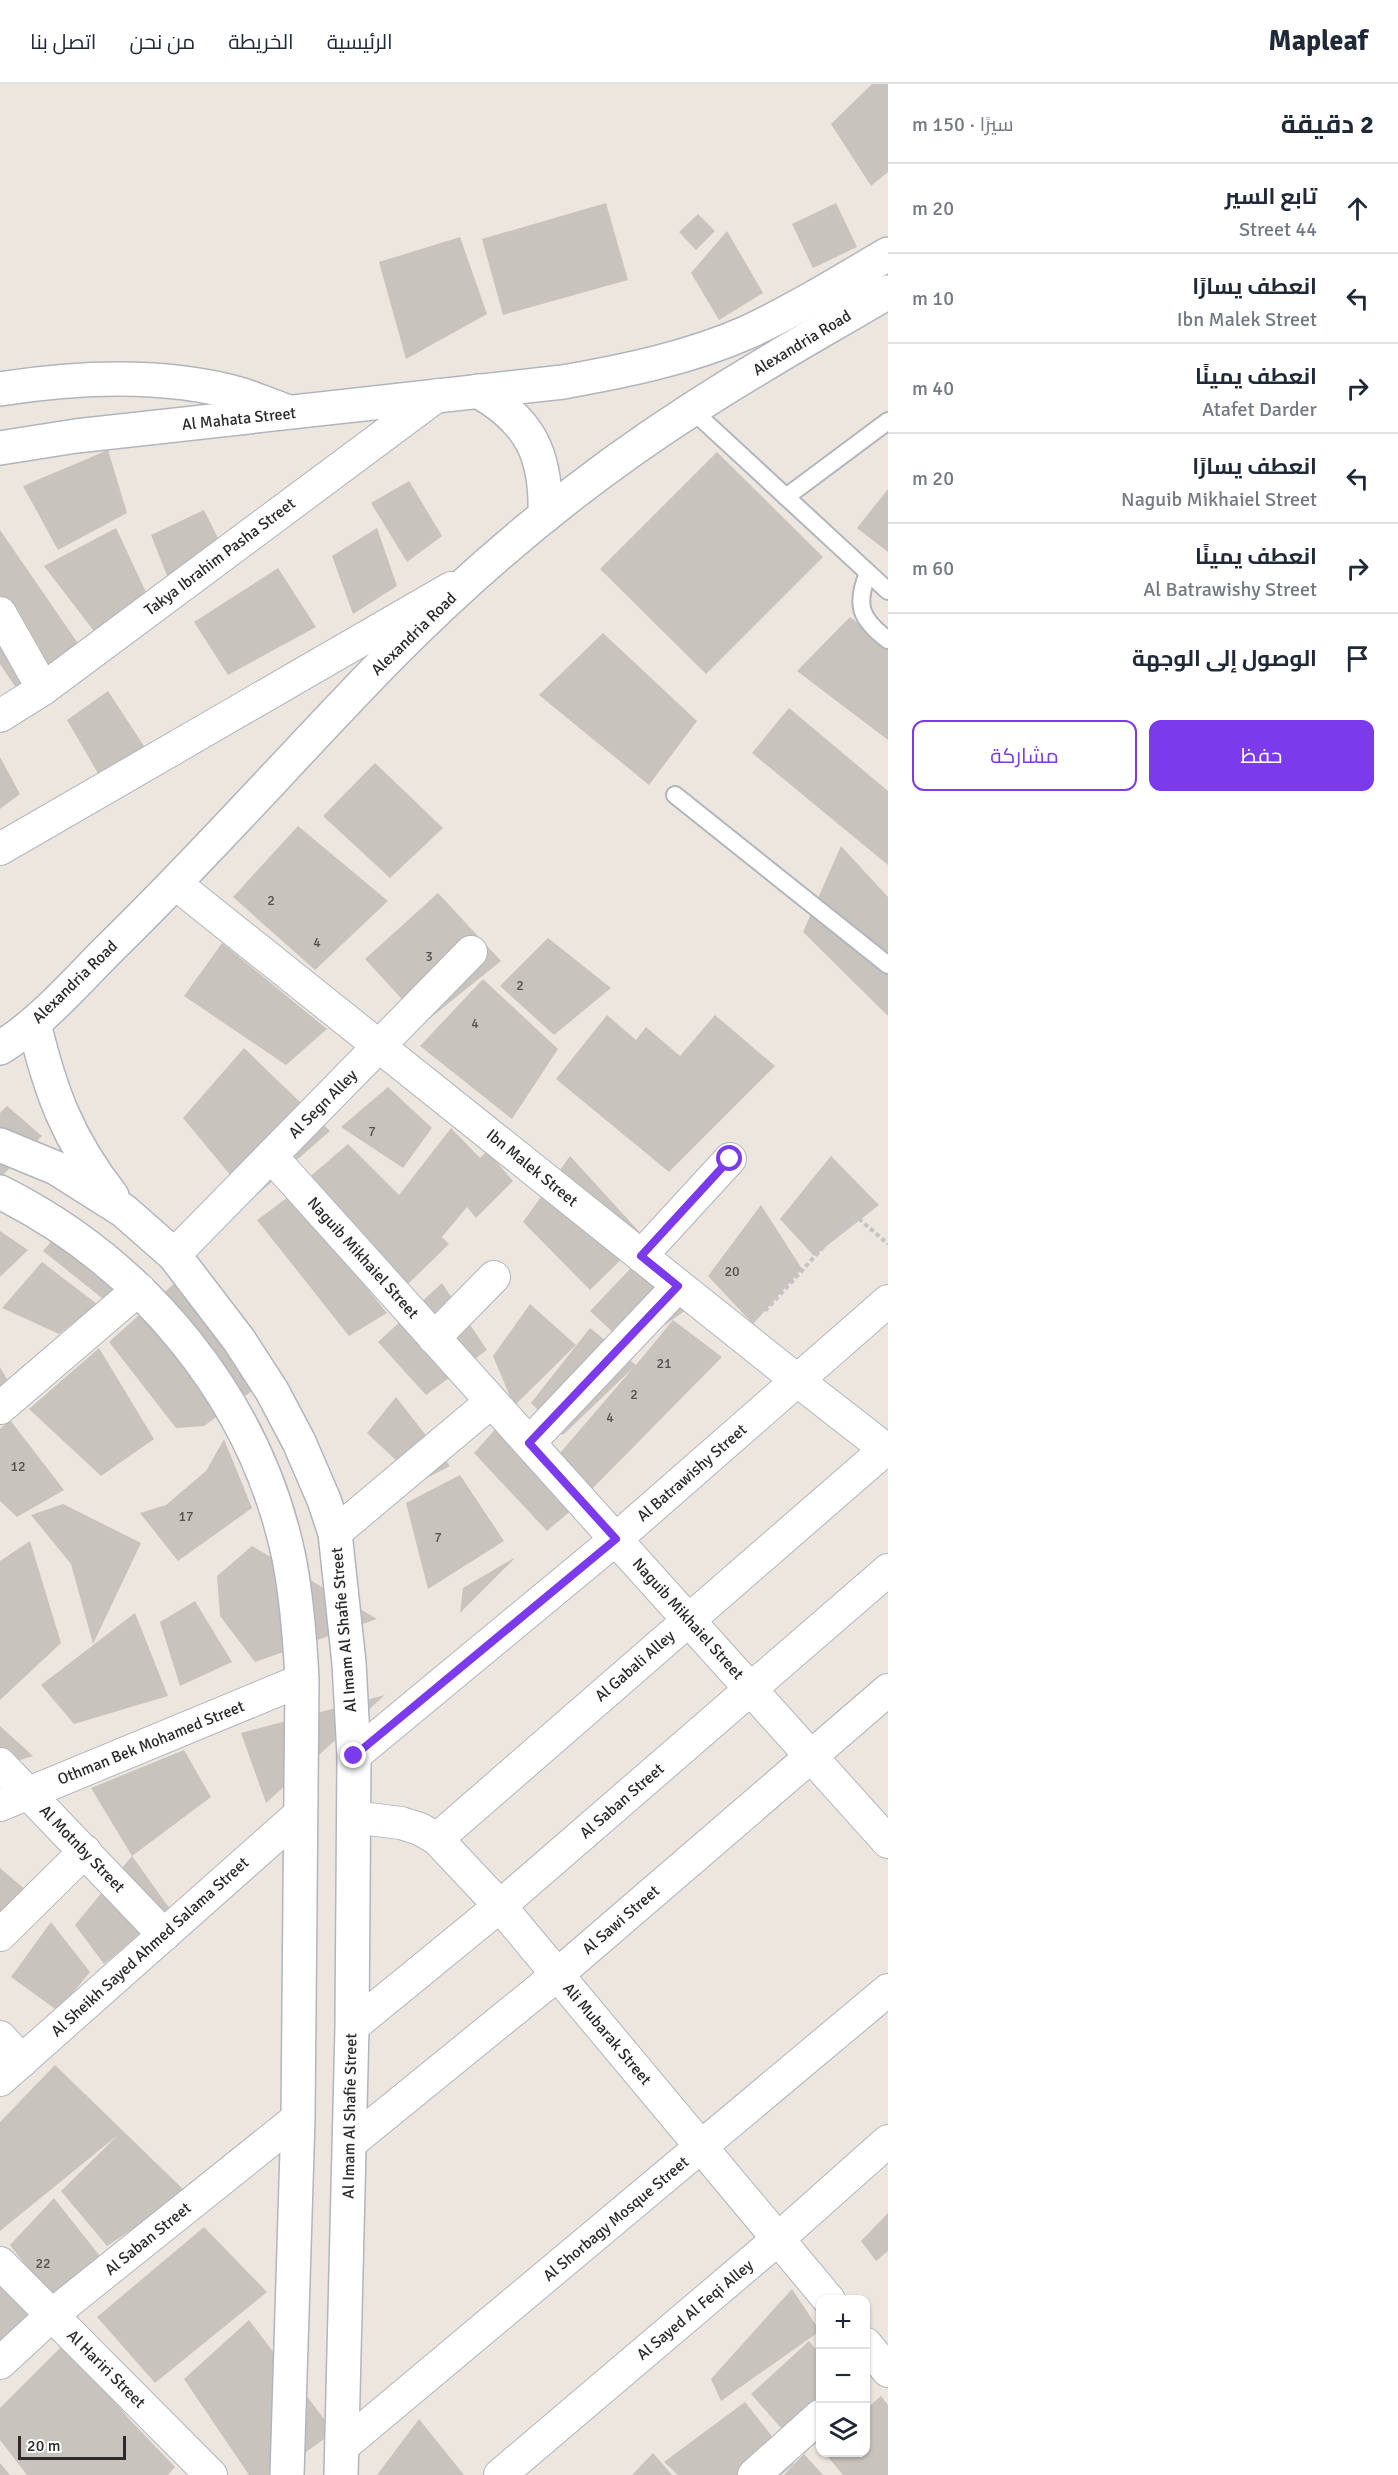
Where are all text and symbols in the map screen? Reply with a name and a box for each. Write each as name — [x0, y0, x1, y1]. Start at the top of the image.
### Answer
text: Mapleaf — [1268, 24, 1368, 58]
text: اتصل بنا — [30, 29, 96, 55]
text: من نحن — [129, 29, 195, 55]
text: الخريطة — [228, 29, 294, 55]
text: الرئيسية — [327, 29, 393, 55]
text: 2 دقيقة — [1281, 109, 1374, 141]
text: سيرًا · 150 m — [912, 112, 1013, 137]
text: تابع السير — [1225, 183, 1317, 210]
icon: ahead — [1341, 192, 1374, 225]
text: 20 m — [912, 196, 954, 221]
text: Street 44 — [1239, 217, 1317, 242]
text: انعطف يسارًا — [1192, 273, 1317, 300]
icon: left — [1341, 282, 1374, 315]
text: 10 m — [912, 286, 954, 311]
street label: Alexandria Road — [749, 306, 855, 380]
text: Ibn Malek Street — [1177, 307, 1317, 332]
text: انعطف يمينًا — [1195, 363, 1317, 390]
icon: right — [1341, 372, 1374, 405]
text: 40 m — [912, 376, 954, 401]
text: Atafet Darder — [1202, 397, 1317, 422]
street label: Al Mahata Street — [181, 403, 297, 435]
text: انعطف يسارًا — [1192, 453, 1317, 480]
icon: left — [1341, 462, 1374, 495]
text: 20 m — [912, 466, 954, 491]
text: Naguib Mikhaiel Street — [1121, 487, 1317, 512]
street label: Takya Ibrahim Pasha Street — [141, 493, 300, 620]
text: انعطف يمينًا — [1195, 543, 1317, 570]
icon: right — [1341, 552, 1374, 585]
text: 60 m — [912, 556, 954, 581]
text: Al Batrawishy Street — [1143, 577, 1317, 602]
street label: Alexandria Road — [367, 588, 461, 680]
icon: arrive — [1341, 642, 1374, 675]
text: الوصول إلى الوجهة — [1132, 645, 1317, 672]
button: مشاركة — [912, 720, 1137, 791]
button: حفظ — [1149, 720, 1374, 791]
house number: 2 — [267, 892, 275, 909]
house number: 4 — [313, 934, 321, 951]
street label: Alexandria Road — [28, 936, 122, 1028]
house number: 3 — [425, 948, 433, 965]
house number: 2 — [516, 977, 524, 994]
house number: 4 — [471, 1015, 479, 1032]
street label: Al Segn Alley — [284, 1065, 362, 1143]
house number: 7 — [368, 1123, 376, 1140]
street label: Ibn Malek Street — [482, 1125, 582, 1211]
route start — [716, 1145, 742, 1171]
street label: Naguib Mikhaiel Street — [303, 1193, 423, 1323]
house number: 20 — [724, 1263, 740, 1280]
house number: 21 — [656, 1355, 672, 1372]
house number: 2 — [630, 1386, 638, 1403]
house number: 4 — [606, 1409, 614, 1426]
street label: Al Batrawishy Street — [633, 1420, 751, 1526]
house number: 12 — [10, 1458, 26, 1475]
house number: 17 — [178, 1508, 194, 1525]
house number: 7 — [434, 1529, 442, 1546]
street label: Al Imam Al Shafie Street — [327, 1546, 361, 1713]
street label: Naguib Mikhaiel Street — [628, 1554, 748, 1684]
street label: Al Gabali Alley — [591, 1626, 679, 1706]
street label: Othman Bek Mohamed Street — [55, 1696, 248, 1790]
route end — [340, 1742, 366, 1768]
street label: Al Saban Street — [576, 1759, 669, 1843]
street label: Al Motnby Street — [35, 1801, 129, 1897]
street label: Al Sheikh Sayed Ahmed Salama Street — [47, 1853, 253, 2041]
street label: Al Sawi Street — [578, 1881, 664, 1959]
street label: Ali Mubarak Street — [558, 1979, 656, 2090]
street label: Al Imam Al Shafie Street — [339, 2033, 361, 2199]
street label: Al Shorbagy Mosque Street — [539, 2152, 693, 2286]
street label: Al Saban Street — [101, 2198, 196, 2280]
house number: 22 — [35, 2255, 51, 2272]
street label: Al Sayed Al Feqi Alley — [633, 2255, 758, 2365]
map controls — [816, 2295, 870, 2457]
button: + — [816, 2295, 870, 2349]
street label: Al Hariri Street — [63, 2326, 150, 2413]
button: − — [816, 2349, 870, 2403]
button: layers — [816, 2403, 870, 2457]
scale bar — [18, 2433, 126, 2460]
text: 20 m — [27, 2436, 61, 2456]

